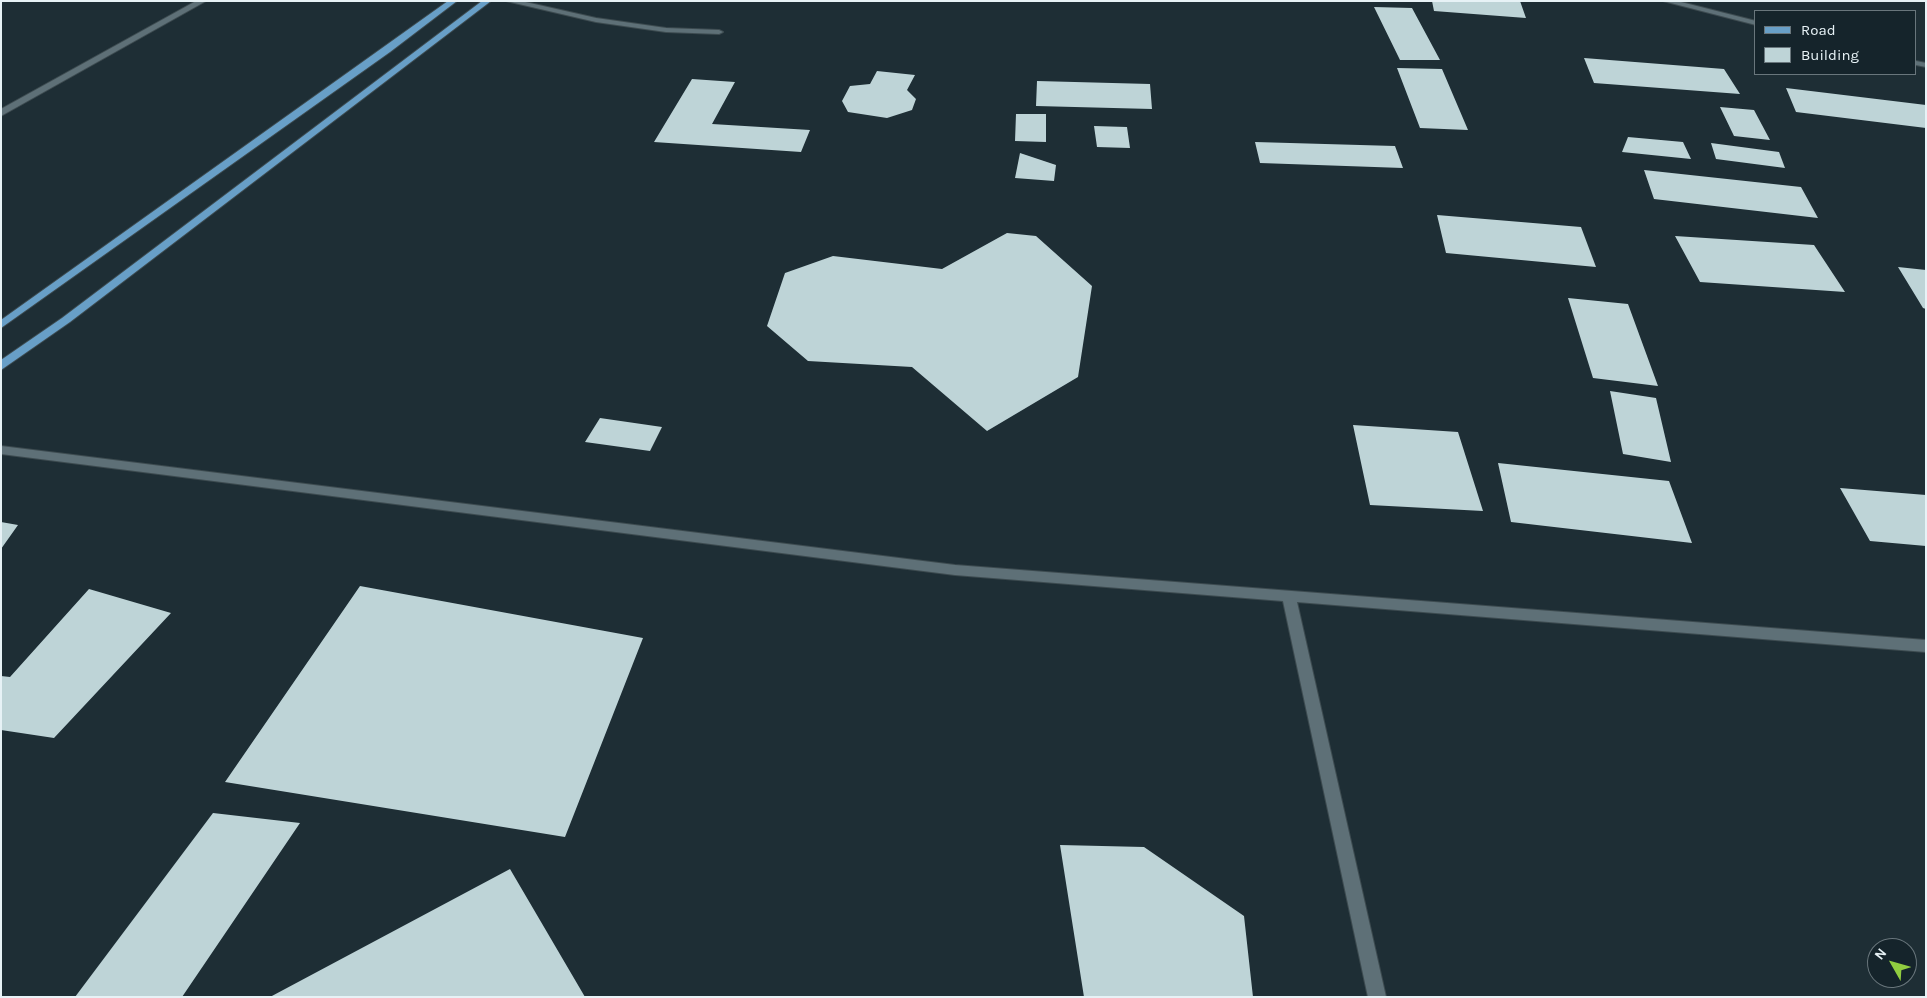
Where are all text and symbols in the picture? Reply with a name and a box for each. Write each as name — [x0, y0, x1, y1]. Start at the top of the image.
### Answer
legend — [1754, 10, 1917, 75]
text: Road — [1801, 21, 1836, 39]
text: Building — [1801, 46, 1859, 64]
north arrow — [1867, 938, 1917, 988]
text: N — [1871, 945, 1890, 963]

